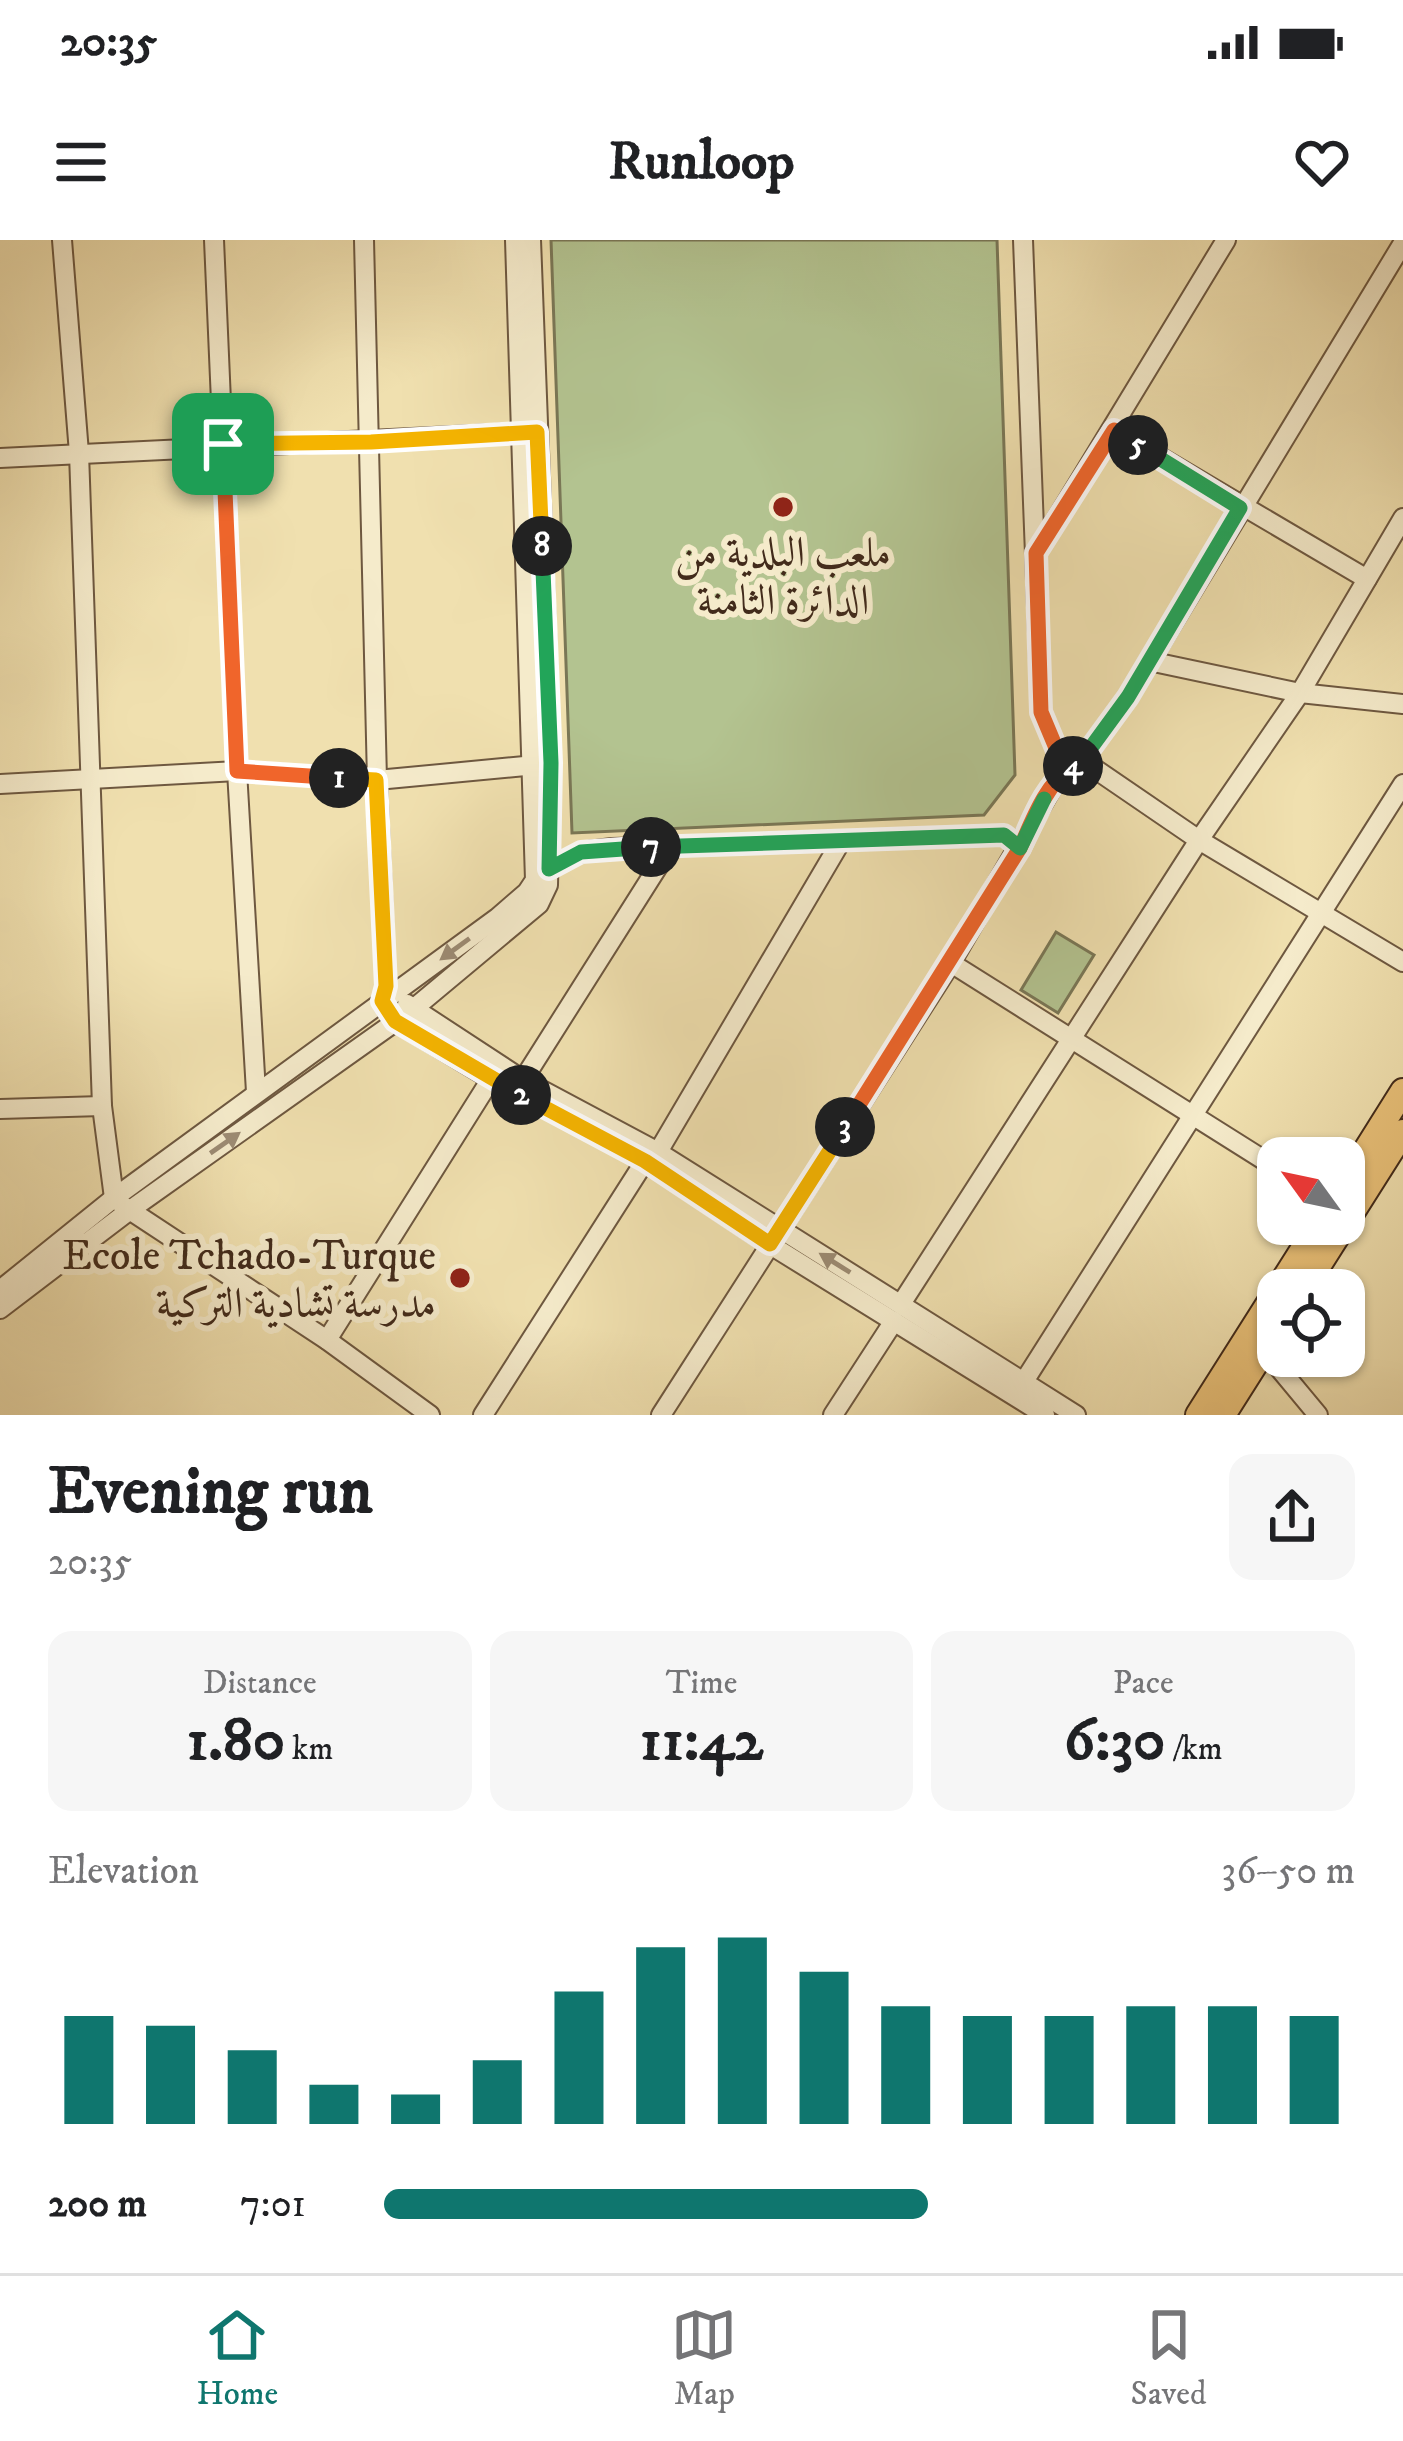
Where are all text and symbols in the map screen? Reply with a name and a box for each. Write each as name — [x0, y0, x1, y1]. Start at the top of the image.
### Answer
text: 20:35 — [60, 14, 157, 70]
icon: menu — [48, 129, 114, 195]
text: Runloop — [609, 129, 794, 196]
icon: heart — [1289, 129, 1355, 195]
pin — [172, 393, 274, 495]
icon: arrive — [190, 411, 256, 477]
pin: 5 — [1108, 415, 1168, 475]
text: 5 — [1130, 424, 1146, 465]
marker: ملعب البلدية من الدائرة الثامنة — [770, 494, 796, 520]
pin: 8 — [512, 516, 572, 576]
text: 8 — [534, 525, 550, 566]
place label: ملعب البلدية من الدائرة الثامنة — [675, 528, 891, 628]
pin: 4 — [1043, 736, 1103, 796]
text: 4 — [1064, 745, 1083, 786]
pin: 1 — [309, 748, 369, 808]
text: 1 — [333, 757, 345, 798]
pin: 7 — [621, 817, 681, 877]
text: 7 — [642, 826, 660, 867]
one-way arrow — [439, 937, 471, 960]
pin: 2 — [491, 1065, 551, 1125]
text: 2 — [513, 1074, 529, 1115]
pin: 3 — [815, 1097, 875, 1157]
text: 3 — [839, 1106, 851, 1147]
one-way arrow — [209, 1131, 241, 1155]
north arrow — [1257, 1137, 1365, 1245]
map controls — [1257, 1137, 1365, 1377]
place label: Ecole Tchado-Turque مدرسة تشادية التركية — [62, 1231, 436, 1331]
one-way arrow — [819, 1252, 851, 1274]
marker: Ecole Tchado-Turque مدرسة تشادية التركية — [447, 1265, 473, 1291]
button: locate — [1257, 1269, 1365, 1377]
text: Evening run — [48, 1452, 373, 1534]
button: share — [1229, 1454, 1355, 1580]
text: 20:35 — [48, 1538, 132, 1587]
text: Distance — [203, 1663, 317, 1704]
text: Time — [666, 1663, 737, 1704]
text: Pace — [1113, 1663, 1174, 1704]
text: 1.80 — [186, 1704, 285, 1779]
text: 11:42 — [640, 1704, 763, 1779]
text: 6:30 — [1064, 1704, 1165, 1779]
text: km — [285, 1729, 333, 1770]
text: /km — [1165, 1729, 1223, 1770]
text: Elevation — [48, 1847, 199, 1896]
text: 36–50 m — [1222, 1847, 1355, 1896]
text: 200 m — [48, 2180, 147, 2229]
text: 7:01 — [240, 2180, 306, 2229]
tab: Home — [197, 2302, 278, 2415]
tab: Map — [671, 2302, 737, 2415]
tab: Saved — [1131, 2302, 1206, 2415]

